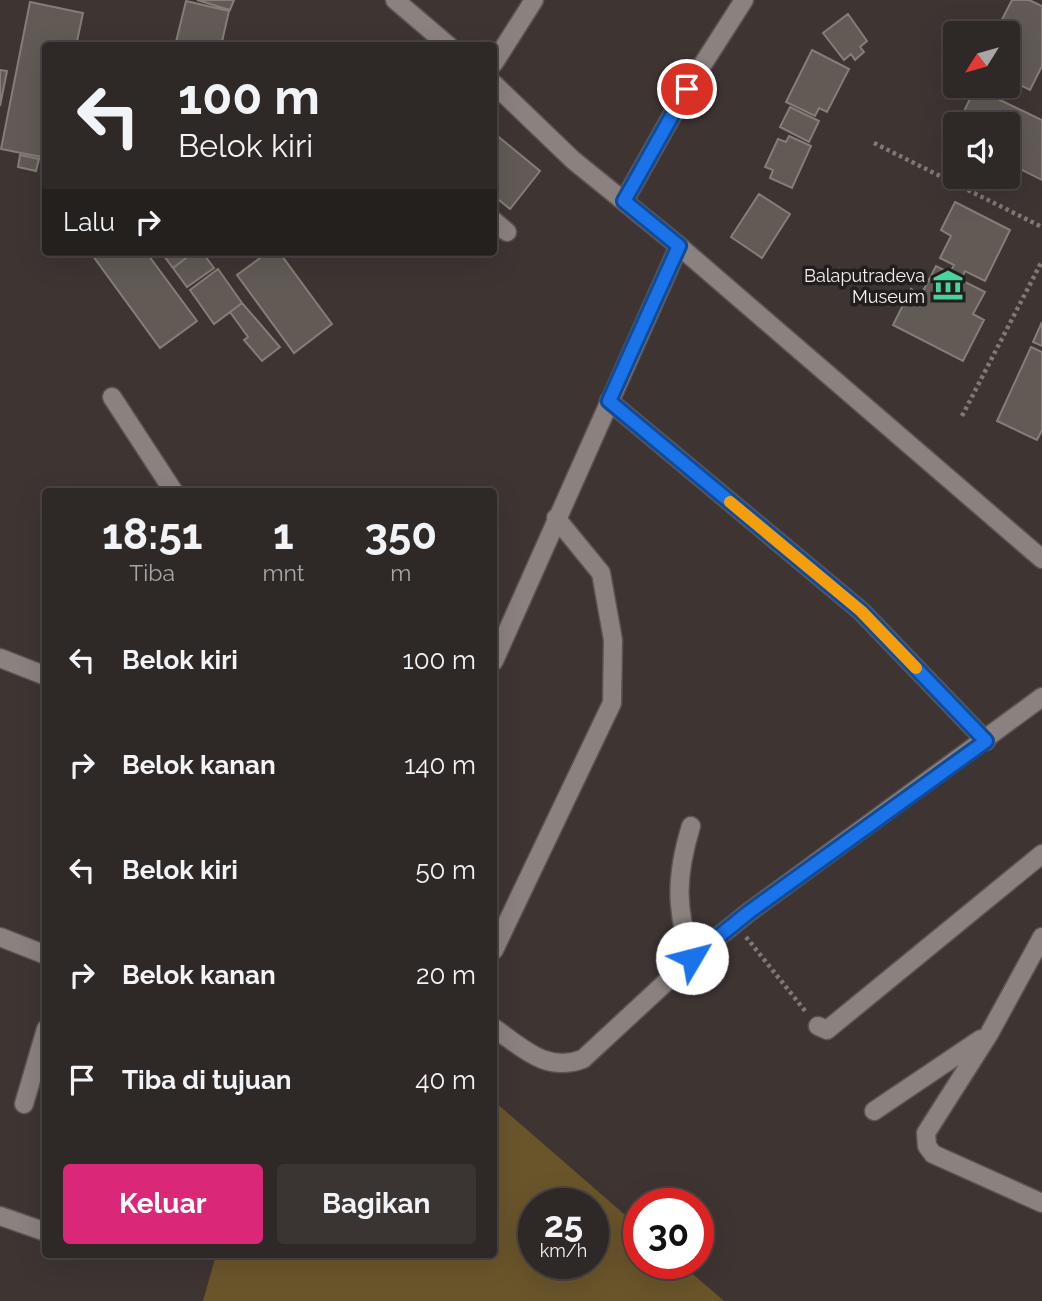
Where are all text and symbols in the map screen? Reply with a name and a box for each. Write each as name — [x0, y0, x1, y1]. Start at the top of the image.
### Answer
north arrow — [943, 21, 1020, 98]
map controls — [943, 21, 1020, 189]
pin — [657, 59, 717, 119]
text: 100 m — [178, 68, 320, 125]
icon: left — [63, 70, 154, 161]
icon: arrive — [668, 70, 706, 108]
button: sound — [943, 112, 1020, 189]
text: Belok kiri — [178, 127, 313, 164]
icon: right — [129, 203, 167, 241]
text: Lalu — [63, 207, 115, 237]
place label: Balaputradeva Museum — [804, 265, 925, 307]
museum icon: Balaputradeva Museum — [931, 268, 965, 302]
text: 18:51 — [102, 510, 202, 559]
text: 1 — [273, 510, 294, 559]
text: 350 — [365, 510, 437, 559]
text: Tiba — [129, 559, 175, 586]
text: mnt — [262, 559, 305, 586]
text: m — [390, 559, 411, 586]
icon: left — [63, 641, 101, 679]
text: Belok kiri — [122, 645, 238, 675]
text: 100 m — [403, 645, 476, 675]
icon: right — [63, 746, 101, 784]
text: Belok kanan — [122, 750, 276, 780]
text: 140 m — [404, 750, 476, 780]
icon: left — [63, 851, 101, 889]
text: Belok kiri — [122, 855, 238, 885]
text: 50 m — [415, 855, 476, 885]
position arrow — [655, 921, 729, 995]
icon: right — [63, 956, 101, 994]
text: Belok kanan — [122, 960, 276, 990]
text: 20 m — [416, 960, 476, 990]
icon: arrive — [63, 1061, 101, 1099]
text: Tiba di tujuan — [122, 1065, 292, 1095]
text: 40 m — [415, 1065, 476, 1095]
button: Keluar — [63, 1164, 263, 1244]
button: Bagikan — [277, 1164, 476, 1244]
speed limit sign: 30 — [623, 1188, 714, 1279]
text: 25 — [544, 1204, 583, 1245]
text: km/h — [540, 1240, 587, 1261]

